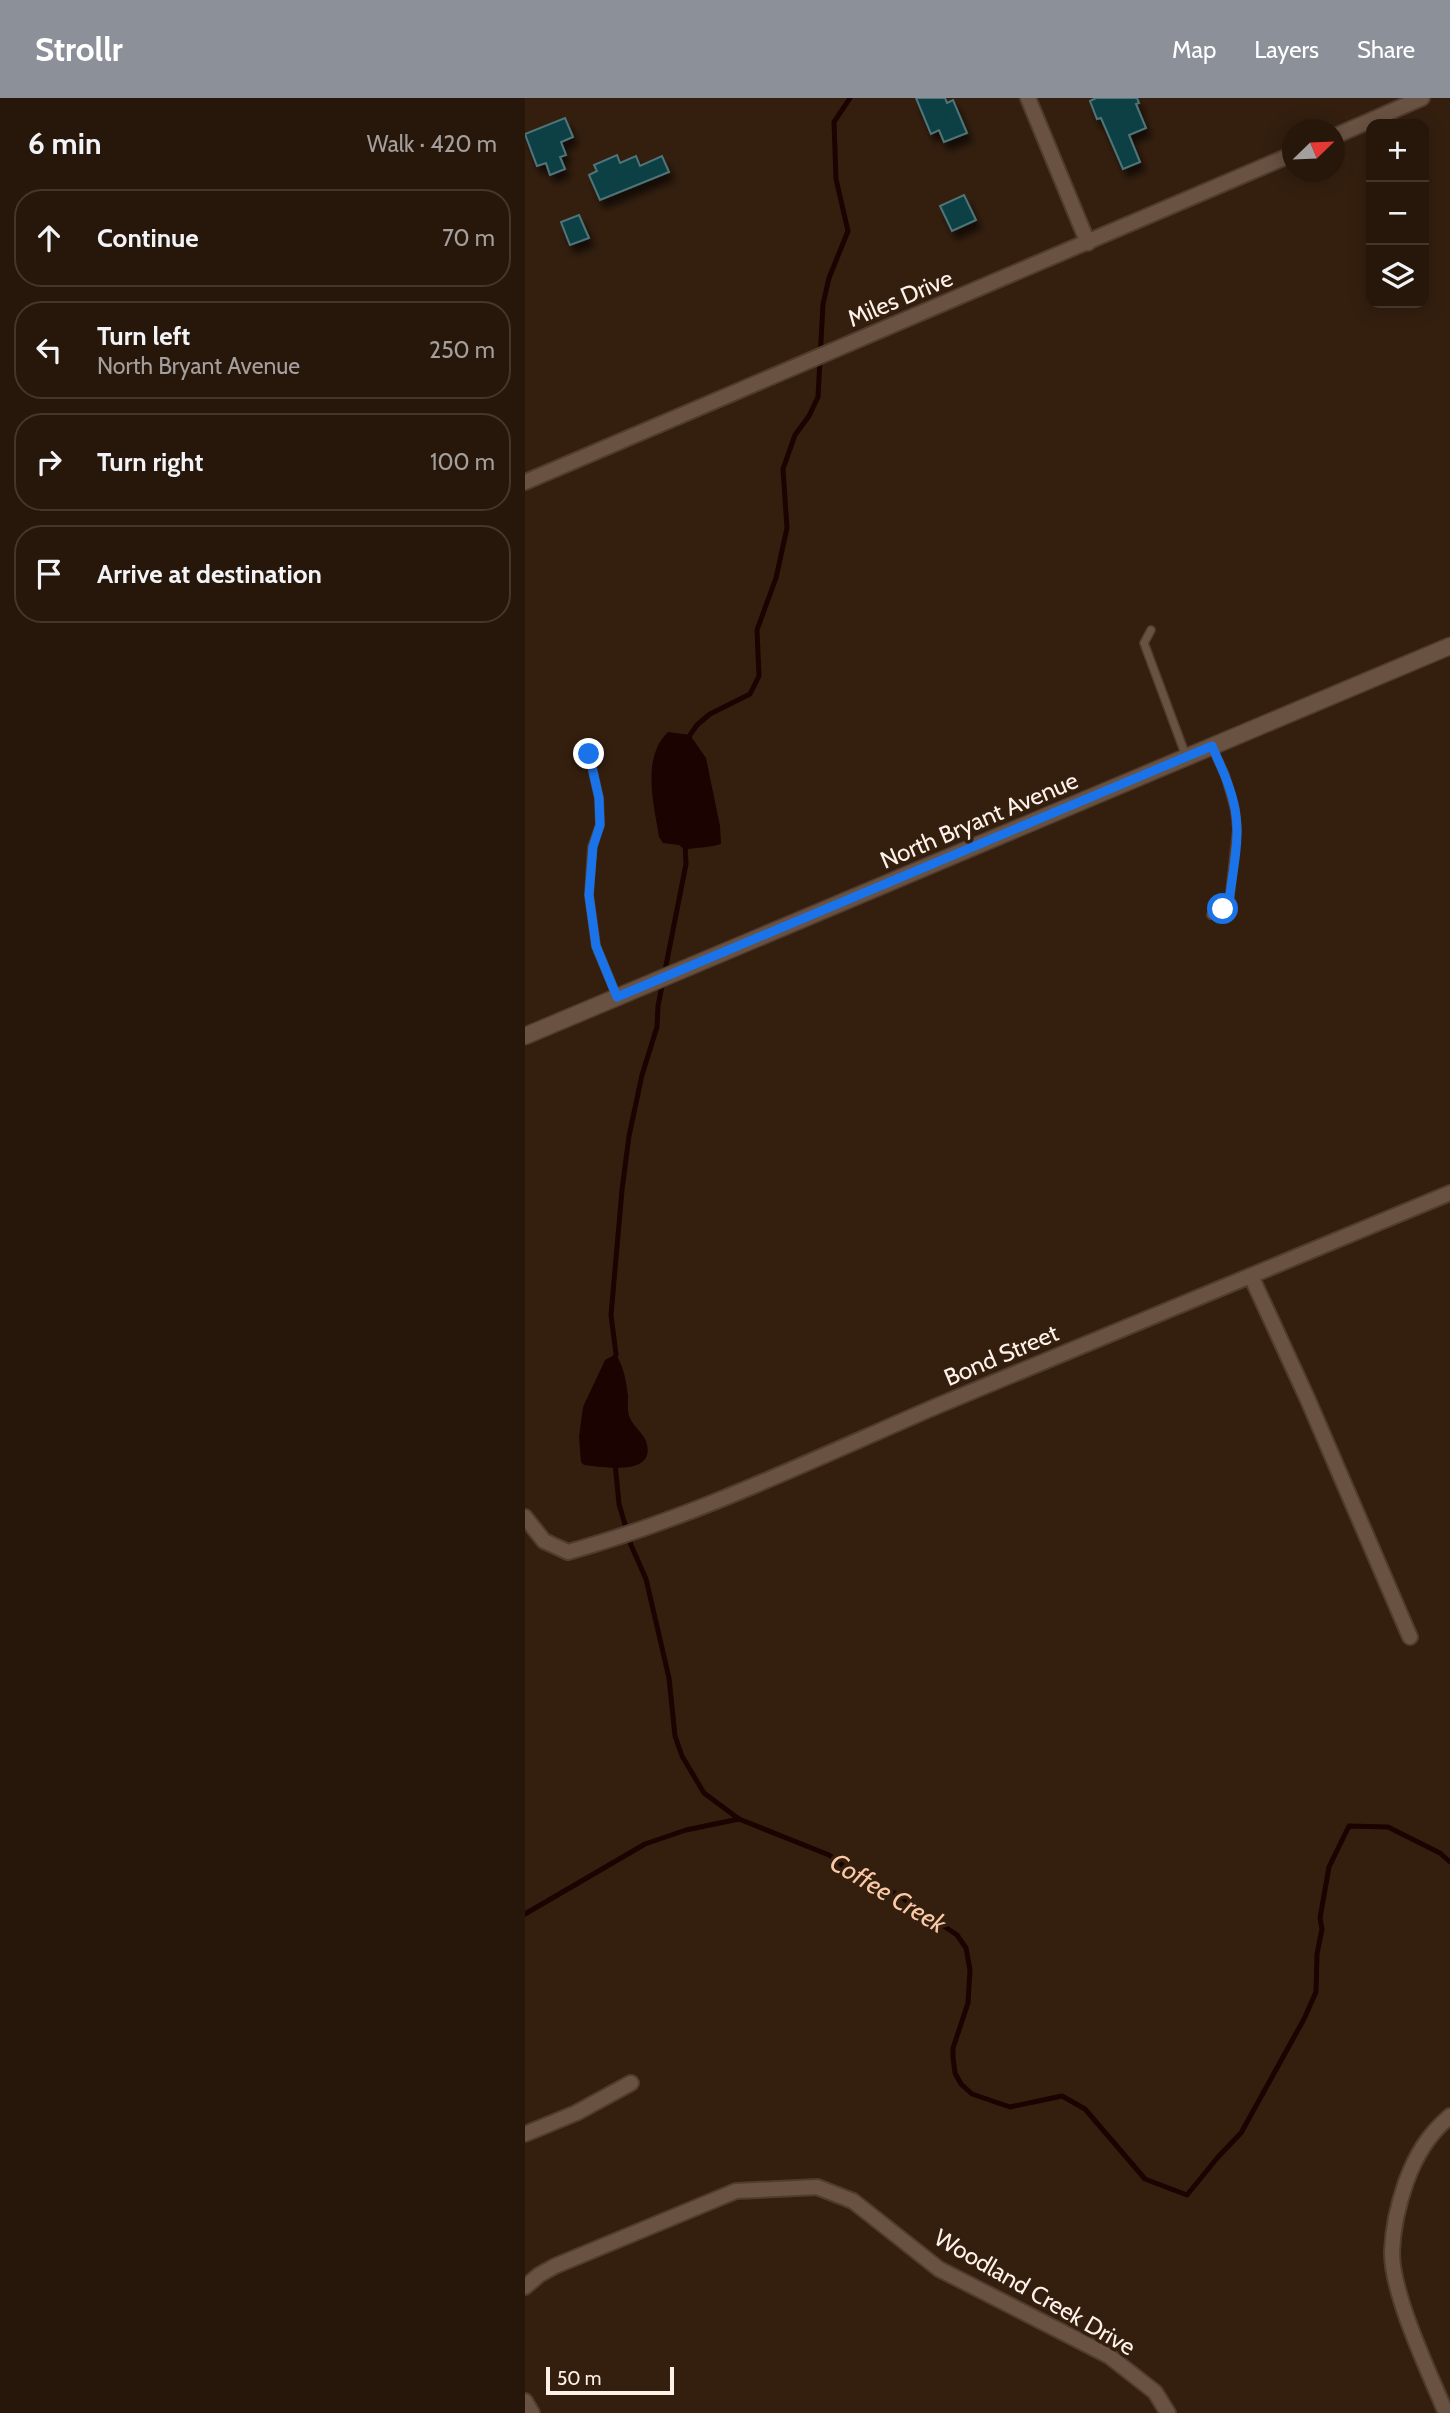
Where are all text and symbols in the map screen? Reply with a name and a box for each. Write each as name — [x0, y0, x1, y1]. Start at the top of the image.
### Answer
text: Strollr — [35, 29, 123, 69]
text: Map — [1172, 35, 1216, 64]
text: Layers — [1254, 35, 1319, 64]
text: Share — [1357, 35, 1415, 64]
north arrow — [1282, 119, 1345, 182]
map controls — [1366, 119, 1429, 308]
button: + — [1366, 119, 1429, 182]
text: 6 min — [28, 125, 101, 162]
text: Walk · 420 m — [367, 130, 497, 158]
button: − — [1366, 182, 1429, 245]
icon: ahead — [30, 219, 68, 257]
text: Continue — [97, 222, 199, 254]
text: 70 m — [442, 224, 495, 252]
button: layers — [1366, 245, 1429, 308]
street label: Miles Drive — [843, 263, 957, 333]
text: Turn left — [97, 320, 190, 352]
icon: left — [30, 331, 68, 369]
text: 250 m — [429, 336, 495, 364]
text: North Bryant Avenue — [97, 352, 300, 380]
icon: right — [30, 443, 68, 481]
text: Turn right — [97, 446, 203, 478]
text: 100 m — [430, 448, 495, 476]
icon: arrive — [30, 555, 68, 593]
text: Arrive at destination — [97, 558, 322, 590]
route end — [573, 738, 604, 769]
street label: North Bryant Avenue — [876, 765, 1082, 875]
route start — [1207, 893, 1238, 924]
street label: Bond Street — [939, 1318, 1063, 1392]
water label: Coffee Creek — [824, 1846, 953, 1941]
street label: Woodland Creek Drive — [929, 2223, 1141, 2361]
scale bar — [546, 2364, 674, 2396]
text: 50 m — [557, 2367, 601, 2390]

